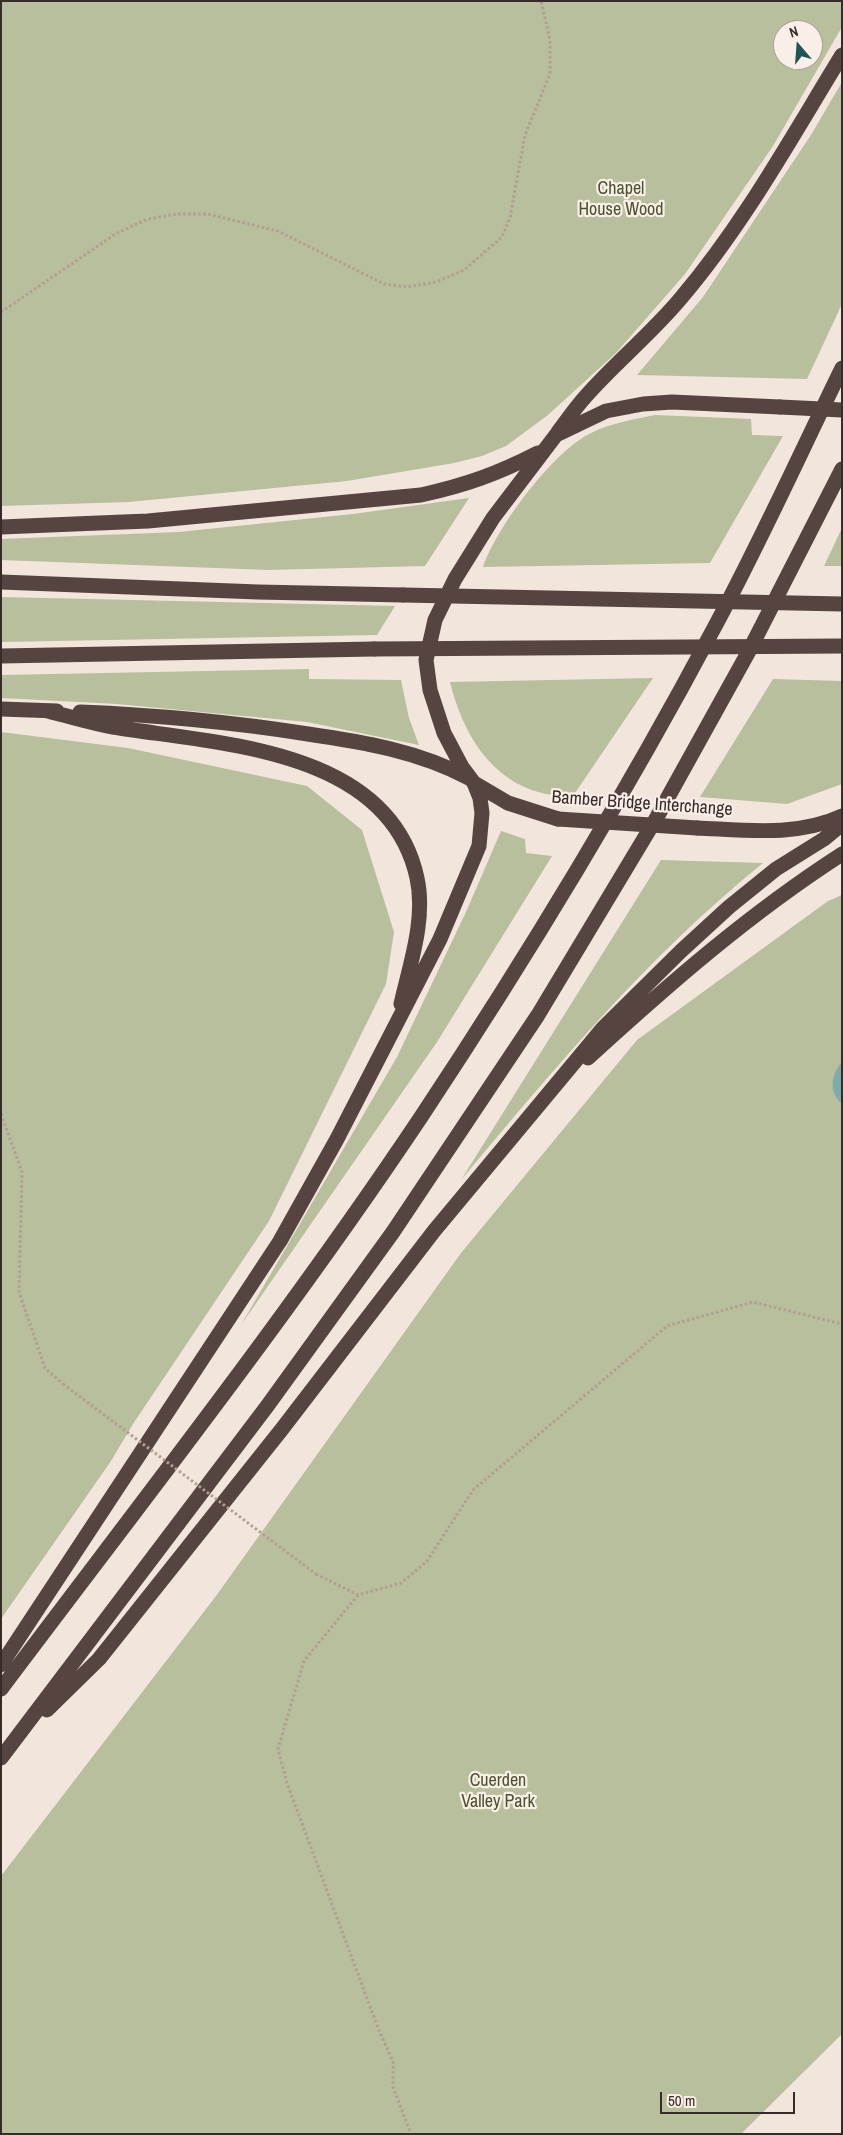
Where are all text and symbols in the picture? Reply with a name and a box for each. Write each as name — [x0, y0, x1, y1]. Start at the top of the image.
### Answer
north arrow — [773, 20, 823, 70]
text: N — [787, 22, 800, 42]
park label: Chapel House Wood — [578, 178, 664, 220]
street label: Bamber Bridge Interchange — [551, 787, 733, 821]
park label: Cuerden Valley Park — [461, 1770, 535, 1812]
scale bar — [663, 2082, 798, 2114]
text: 50 m — [668, 2090, 695, 2111]

